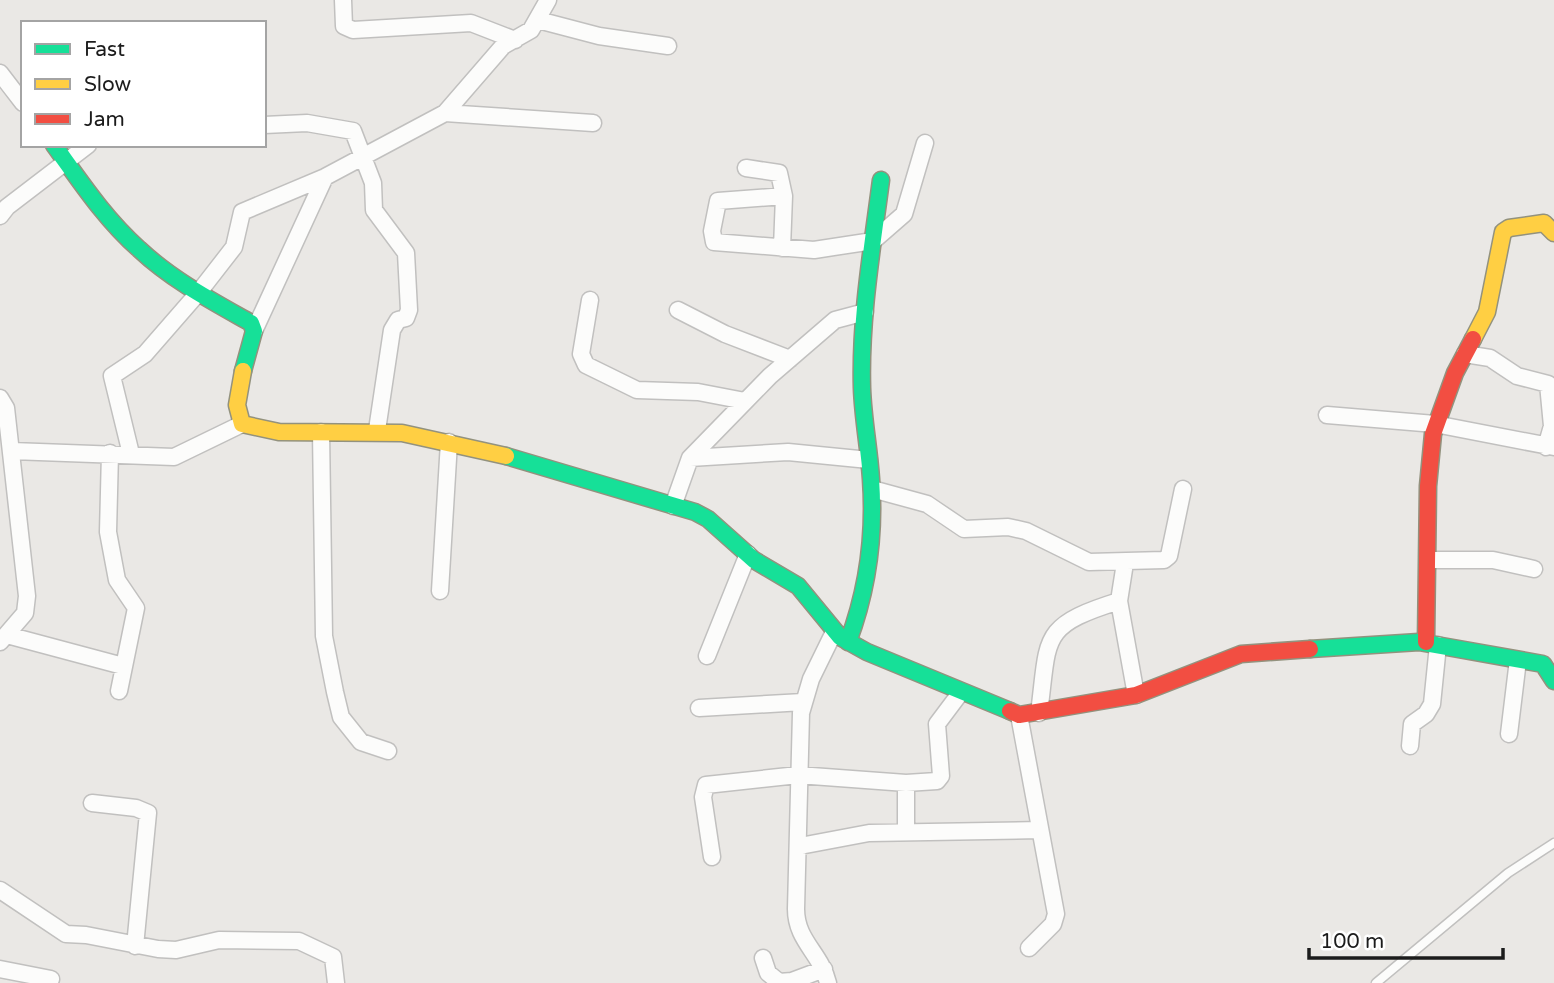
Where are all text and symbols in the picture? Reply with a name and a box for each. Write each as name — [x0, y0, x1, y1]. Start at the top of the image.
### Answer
legend — [21, 21, 266, 147]
text: Fast — [84, 37, 125, 62]
text: Slow — [84, 72, 132, 97]
text: Jam — [84, 107, 125, 132]
scale bar — [1309, 916, 1503, 960]
text: 100 m — [1320, 929, 1384, 954]

